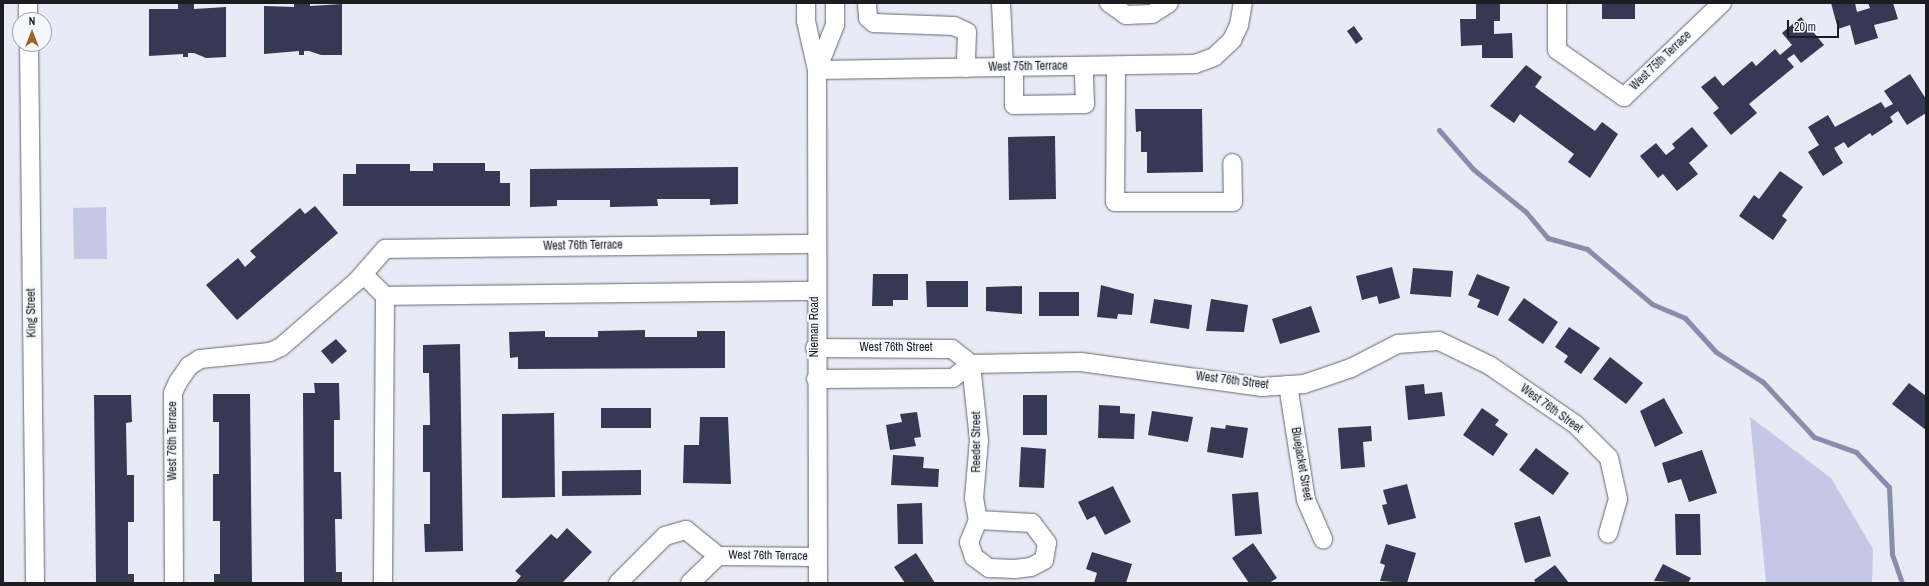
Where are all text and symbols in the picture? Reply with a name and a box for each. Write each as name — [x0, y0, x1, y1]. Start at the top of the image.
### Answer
north arrow — [12, 12, 52, 52]
scale bar — [1789, 12, 1841, 38]
text: N — [29, 14, 35, 28]
text: 20 m — [1794, 19, 1816, 35]
street label: West 75th Terrace — [1627, 28, 1695, 94]
street label: West 75th Terrace — [988, 59, 1068, 75]
street label: West 76th Terrace — [543, 238, 623, 254]
street label: King Street — [24, 288, 40, 338]
street label: Nieman Road — [808, 297, 822, 357]
street label: West 76th Street — [859, 341, 933, 355]
street label: West 76th Street — [1195, 369, 1269, 393]
street label: West 76th Street — [1517, 382, 1585, 436]
street label: West 76th Terrace — [166, 401, 180, 481]
street label: Reeder Street — [970, 411, 984, 473]
street label: Bluejacket Street — [1287, 426, 1315, 502]
street label: West 76th Terrace — [728, 548, 808, 564]

